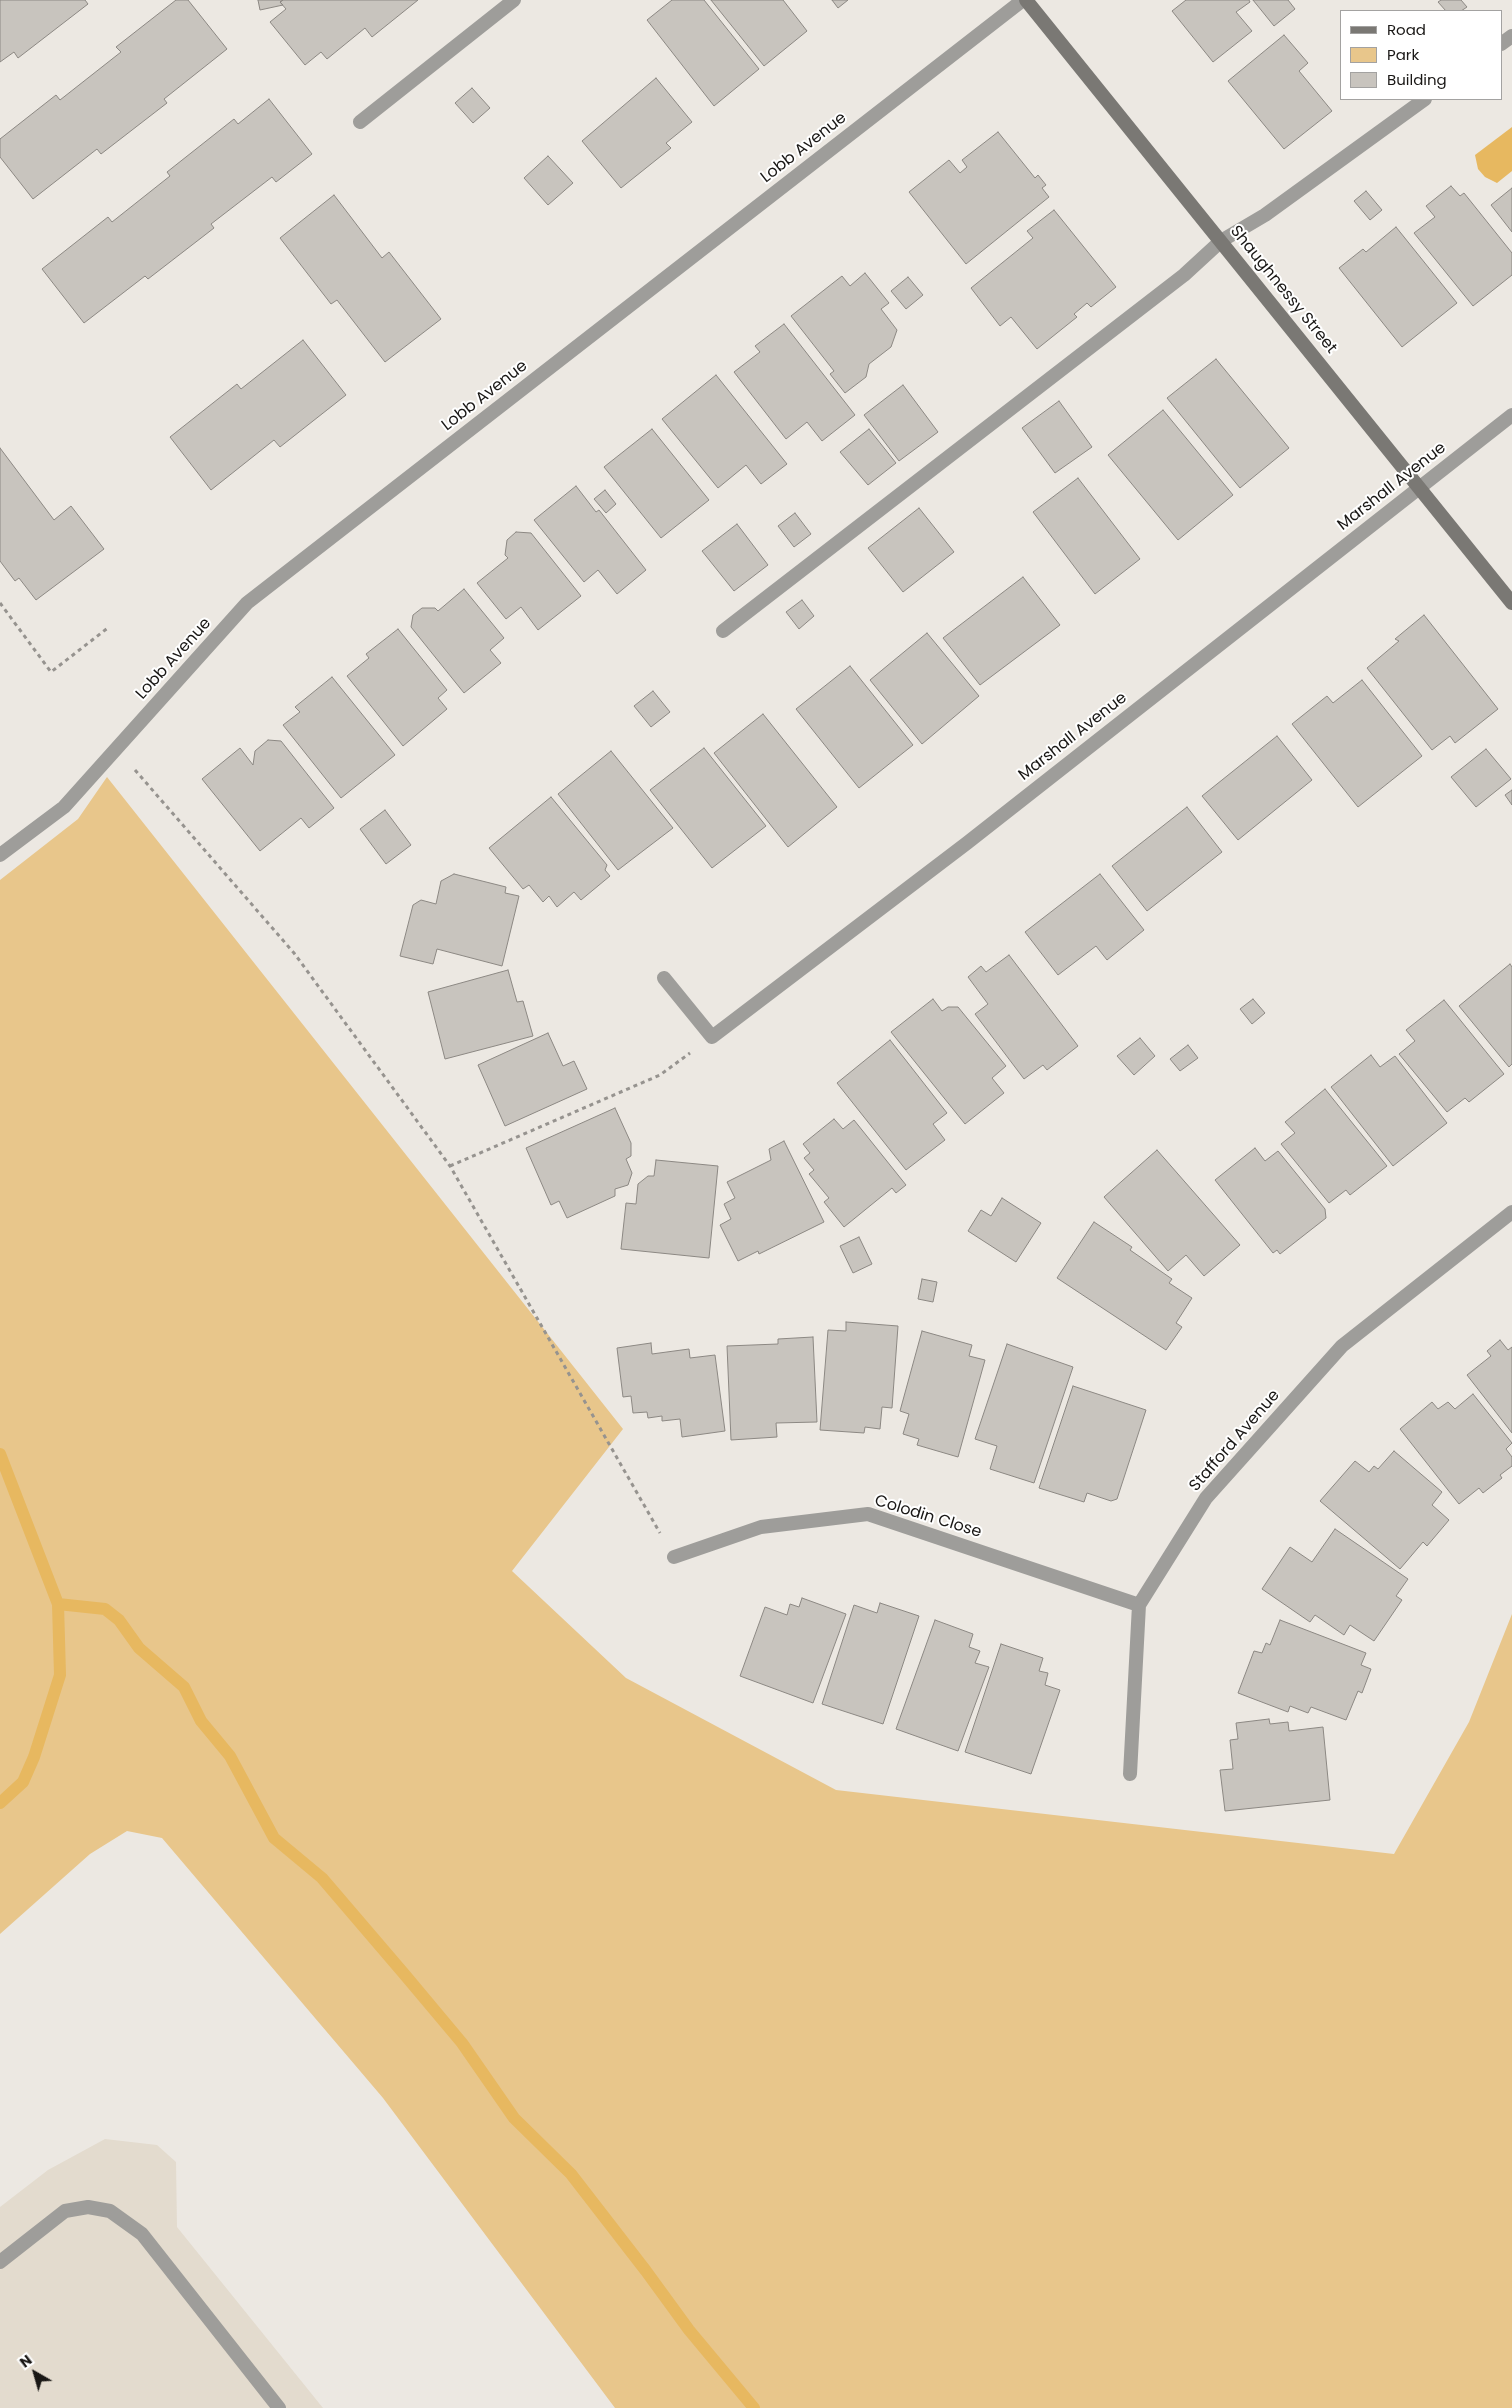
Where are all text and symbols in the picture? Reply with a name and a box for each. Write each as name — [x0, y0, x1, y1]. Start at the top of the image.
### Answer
legend — [1340, 10, 1502, 100]
text: Road — [1387, 19, 1426, 40]
text: Park — [1387, 44, 1419, 65]
text: Building — [1387, 69, 1447, 90]
street label: Lobb Avenue — [757, 109, 851, 187]
street label: Shaughnessy Street — [1226, 222, 1340, 358]
street label: Lobb Avenue — [438, 357, 532, 435]
street label: Marshall Avenue — [1334, 439, 1450, 535]
street label: Lobb Avenue — [132, 614, 216, 704]
street label: Marshall Avenue — [1015, 689, 1131, 785]
street label: Stafford Avenue — [1186, 1386, 1284, 1496]
street label: Colodin Close — [872, 1492, 984, 1542]
north arrow — [10, 2348, 60, 2398]
text: N — [15, 2350, 36, 2372]

